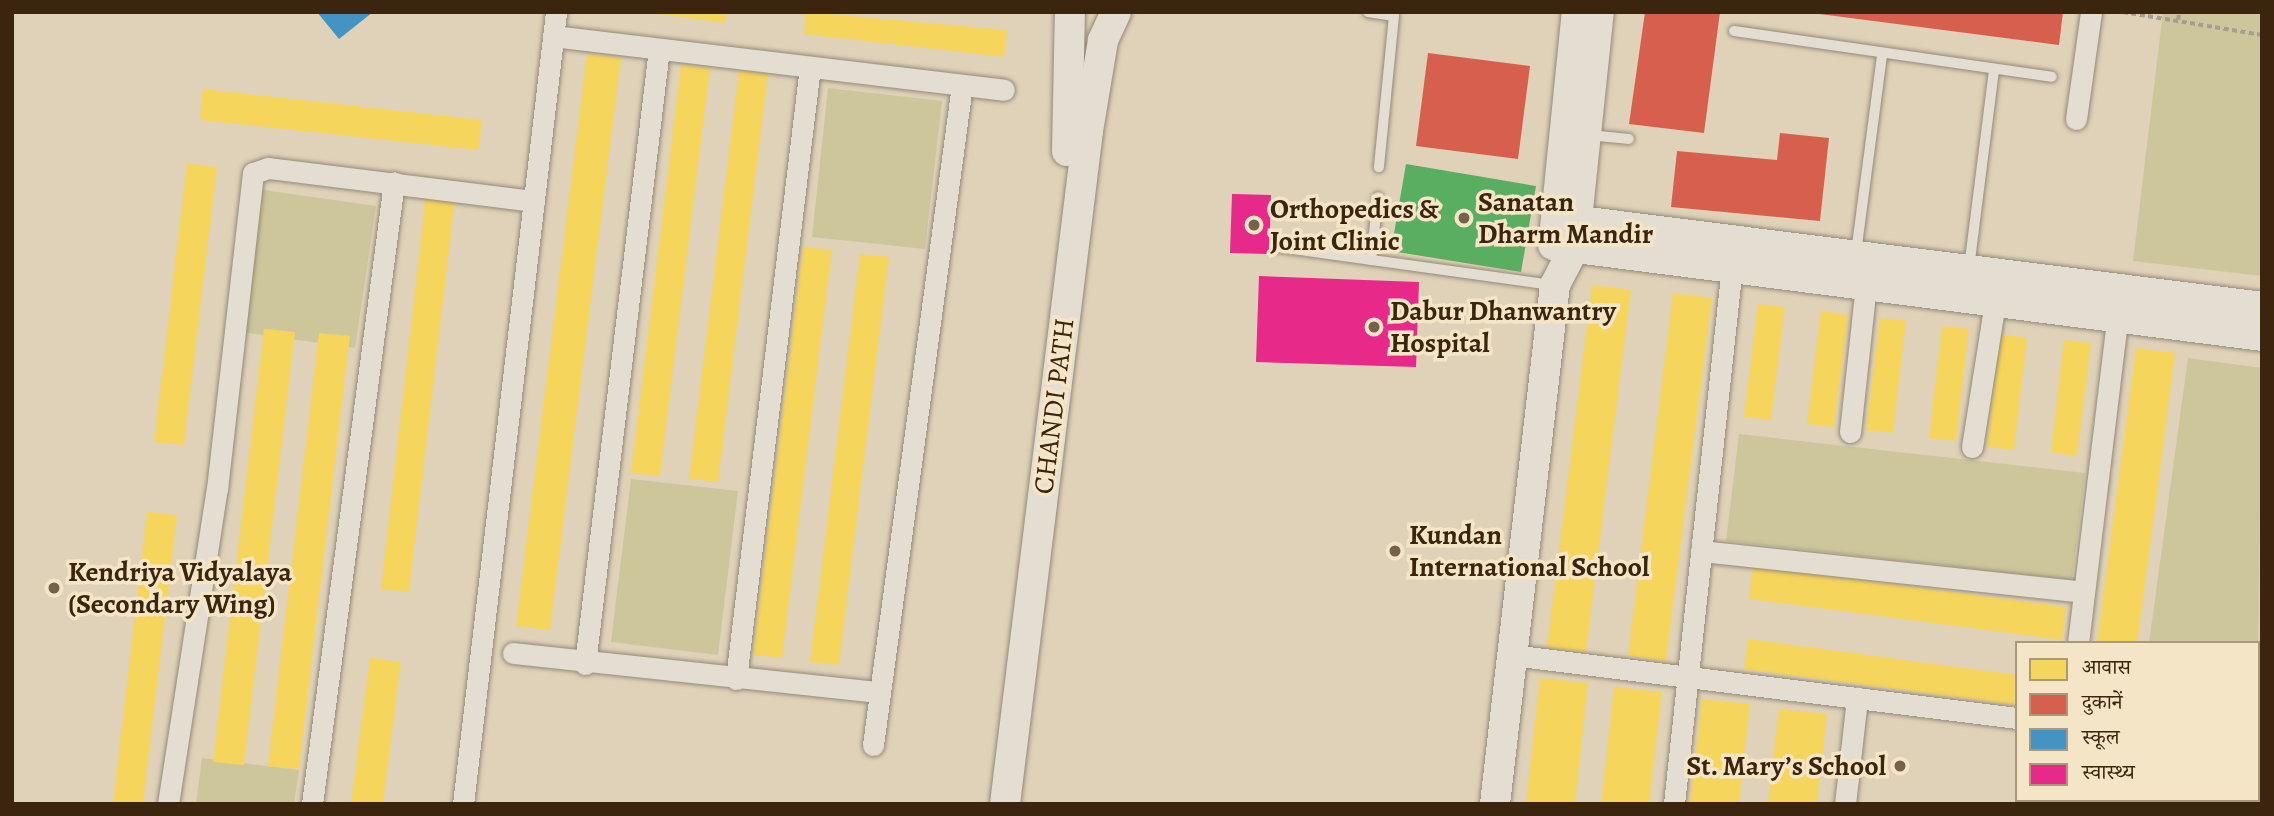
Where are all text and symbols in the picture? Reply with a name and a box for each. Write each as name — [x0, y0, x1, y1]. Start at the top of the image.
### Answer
place label: Sanatan Dharm Mandir — [1478, 185, 1653, 251]
place label: Orthopedics & Joint Clinic — [1270, 192, 1439, 258]
marker: Sanatan Dharm Mandir — [1456, 210, 1472, 226]
marker: Orthopedics & Joint Clinic — [1244, 215, 1264, 235]
place label: Dabur Dhanwantry Hospital — [1390, 294, 1616, 360]
street label: CHANDI PATH — [1027, 316, 1081, 496]
marker: Dabur Dhanwantry Hospital — [1364, 317, 1384, 337]
place label: Kundan International School — [1409, 518, 1649, 584]
marker: Kundan International School — [1387, 543, 1403, 559]
place label: Kendriya Vidyalaya (Secondary Wing) — [68, 555, 292, 621]
marker: Kendriya Vidyalaya (Secondary Wing) — [46, 580, 62, 596]
legend — [2015, 641, 2260, 802]
text: आवास — [2082, 653, 2131, 681]
text: दुकानें — [2082, 688, 2123, 716]
text: स्कूल — [2082, 723, 2120, 751]
place label: St. Mary’s School — [1686, 749, 1886, 783]
marker: St. Mary’s School — [1892, 758, 1908, 774]
text: स्वास्थ्य — [2082, 758, 2135, 786]

